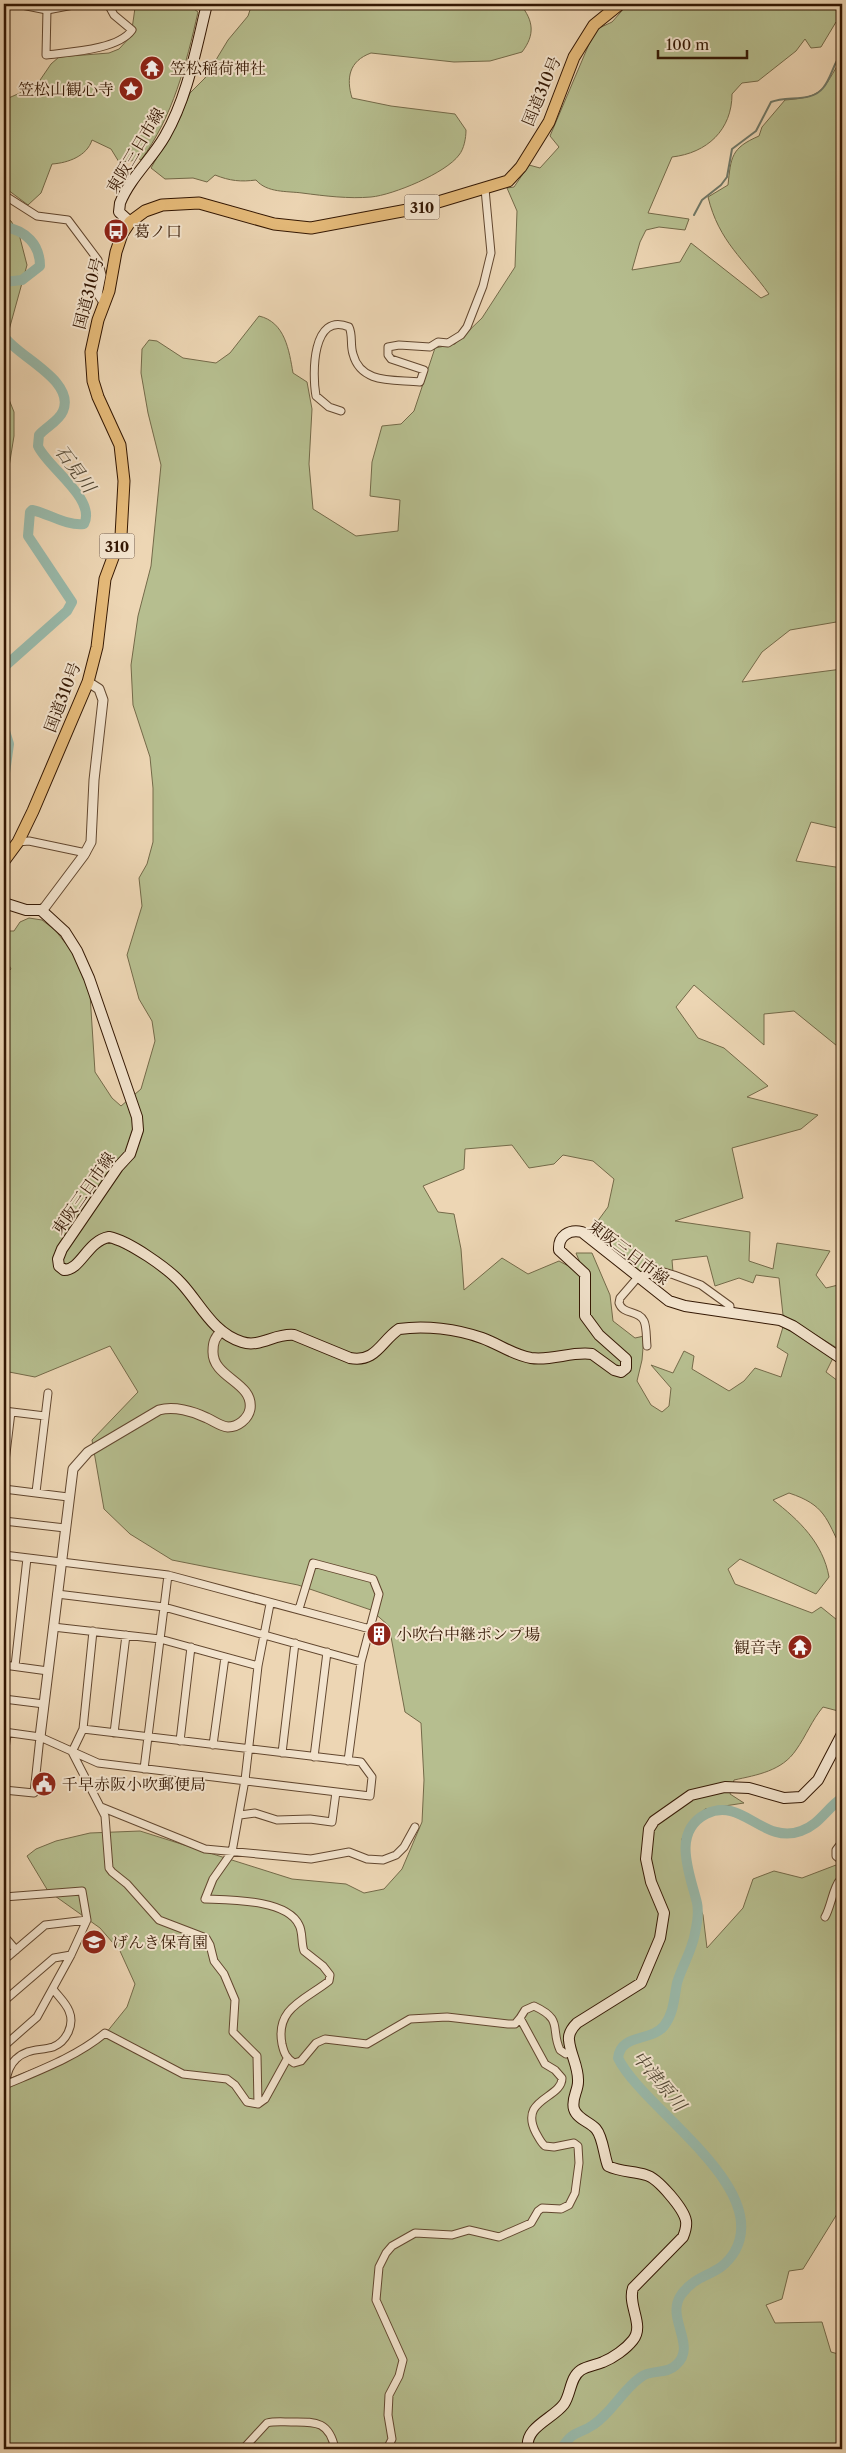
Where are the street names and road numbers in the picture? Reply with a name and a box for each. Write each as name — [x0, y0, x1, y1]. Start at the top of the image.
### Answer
street label: 国道310号 — [517, 53, 565, 129]
street label: 東阪三日市線 — [102, 104, 168, 196]
road number: 310 — [404, 194, 440, 220]
street label: 国道310号 — [69, 255, 107, 331]
road number: 310 — [100, 534, 134, 558]
street label: 国道310号 — [39, 659, 85, 735]
street label: 東阪三日市線 — [47, 1148, 119, 1238]
street label: 東阪三日市線 — [585, 1215, 673, 1289]

